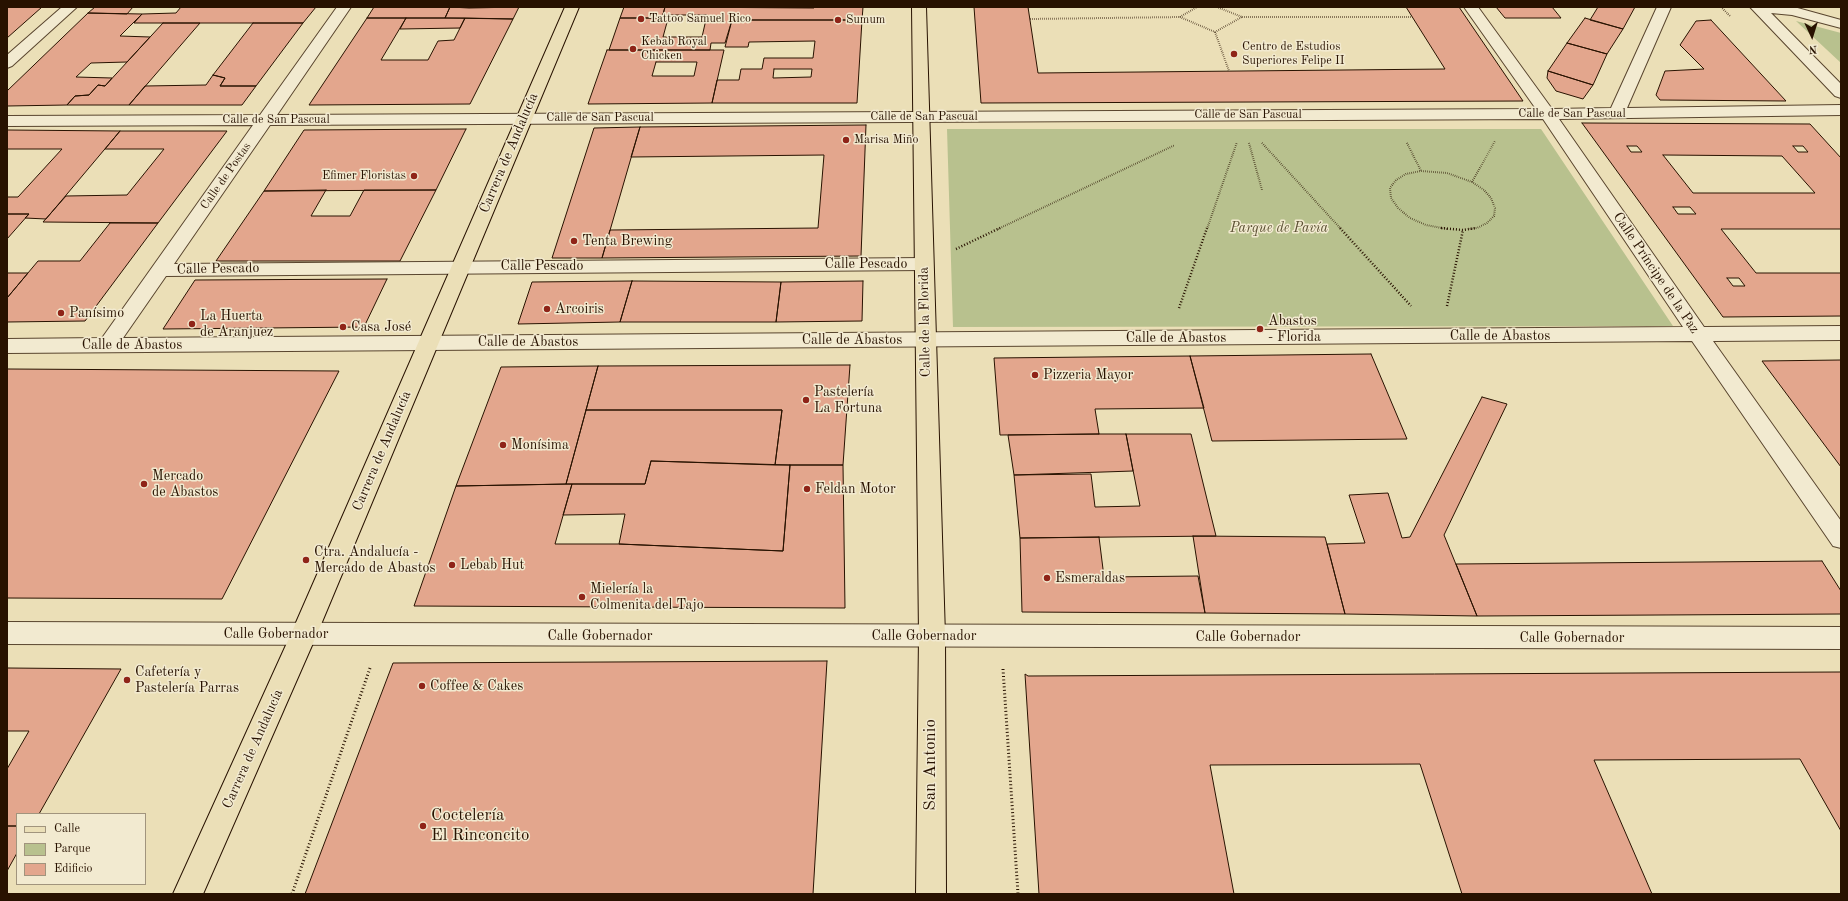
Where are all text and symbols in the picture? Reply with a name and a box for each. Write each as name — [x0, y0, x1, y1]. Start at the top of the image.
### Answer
place label: Tattoo Samuel Rico — [649, 12, 751, 26]
place label: Sumum — [846, 13, 885, 27]
marker: Tattoo Samuel Rico — [636, 14, 646, 24]
marker: Sumum — [833, 15, 843, 25]
north arrow — [1792, 16, 1832, 56]
place label: Kebab Royal Chicken — [641, 35, 707, 63]
place label: Centro de Estudios Superiores Felipe II — [1242, 40, 1345, 68]
text: N — [1808, 43, 1817, 54]
marker: Kebab Royal Chicken — [628, 44, 638, 54]
marker: Centro de Estudios Superiores Felipe II — [1229, 49, 1239, 59]
street label: Carrera de Andalucía — [476, 90, 542, 216]
street label: Calle de San Pascual — [1518, 107, 1626, 121]
street label: Calle de San Pascual — [1194, 108, 1302, 122]
street label: Calle de San Pascual — [870, 110, 978, 124]
street label: Calle de San Pascual — [546, 111, 654, 125]
street label: Calle de San Pascual — [222, 113, 330, 127]
place label: Marisa Miño — [854, 133, 918, 147]
marker: Marisa Miño — [841, 135, 851, 145]
street label: Calle de Postas — [198, 140, 254, 212]
place label: Efimer Floristas — [322, 169, 406, 183]
marker: Efimer Floristas — [409, 171, 419, 181]
street label: Calle Príncipe de la Paz — [1609, 209, 1703, 337]
park label: Parque de Pavía — [1230, 220, 1328, 236]
place label: Tenta Brewing — [582, 233, 672, 249]
marker: Tenta Brewing — [569, 236, 579, 246]
street label: Calle Pescado — [825, 256, 907, 272]
street label: Calle Pescado — [501, 258, 583, 274]
street label: Calle Pescado — [176, 260, 260, 278]
street label: Calle de la Florida — [916, 267, 934, 377]
place label: Arcoiris — [555, 301, 604, 317]
marker: Arcoiris — [542, 304, 552, 314]
place label: Panísimo — [69, 305, 124, 321]
marker: Panísimo — [56, 308, 66, 318]
place label: La Huerta de Aranjuez — [200, 308, 273, 340]
place label: Abastos - Florida — [1268, 313, 1321, 346]
marker: La Huerta de Aranjuez — [187, 319, 197, 329]
place label: Casa José — [351, 319, 411, 335]
marker: Casa José — [338, 322, 348, 332]
marker: Abastos - Florida — [1255, 324, 1265, 334]
street label: Calle de Abastos — [1450, 328, 1550, 344]
street label: Calle de Abastos — [1126, 330, 1226, 346]
street label: Calle de Abastos — [802, 332, 902, 348]
street label: Calle de Abastos — [478, 334, 578, 350]
street label: Calle de Abastos — [82, 337, 182, 353]
place label: Pizzeria Mayor — [1043, 367, 1133, 383]
marker: Pizzeria Mayor — [1030, 370, 1040, 380]
place label: Pastelería La Fortuna — [814, 384, 882, 416]
street label: Carrera de Andalucía — [349, 388, 415, 514]
marker: Pastelería La Fortuna — [801, 395, 811, 405]
place label: Monísima — [511, 437, 569, 453]
marker: Monísima — [498, 440, 508, 450]
place label: Mercado de Abastos — [152, 468, 218, 500]
marker: Mercado de Abastos — [139, 479, 149, 489]
place label: Feldan Motor — [815, 481, 896, 497]
marker: Feldan Motor — [802, 484, 812, 494]
place label: Ctra. Andalucía - Mercado de Abastos — [314, 544, 436, 576]
marker: Ctra. Andalucía - Mercado de Abastos — [301, 555, 311, 565]
place label: Lebab Hut — [460, 557, 524, 573]
marker: Lebab Hut — [447, 560, 457, 570]
place label: Esmeraldas — [1055, 570, 1125, 586]
marker: Esmeraldas — [1042, 573, 1052, 583]
place label: Mielería la Colmenita del Tajo — [590, 581, 704, 614]
marker: Mielería la Colmenita del Tajo — [577, 592, 587, 602]
street label: Calle Gobernador — [223, 626, 329, 642]
street label: Calle Gobernador — [547, 628, 653, 644]
street label: Calle Gobernador — [871, 628, 977, 644]
street label: Calle Gobernador — [1195, 629, 1301, 645]
street label: Calle Gobernador — [1519, 630, 1625, 646]
place label: Cafetería y Pastelería Parras — [135, 664, 239, 696]
marker: Cafetería y Pastelería Parras — [122, 675, 132, 685]
place label: Coffee & Cakes — [430, 678, 523, 694]
marker: Coffee & Cakes — [417, 681, 427, 691]
street label: Carrera de Andalucía — [219, 687, 287, 811]
street label: San Antonio — [921, 719, 941, 811]
place label: Coctelería El Rinconcito — [431, 806, 529, 846]
legend — [16, 813, 146, 885]
marker: Coctelería El Rinconcito — [418, 821, 428, 831]
text: Calle — [54, 823, 80, 835]
text: Parque — [54, 843, 90, 855]
text: Edificio — [54, 863, 93, 875]

